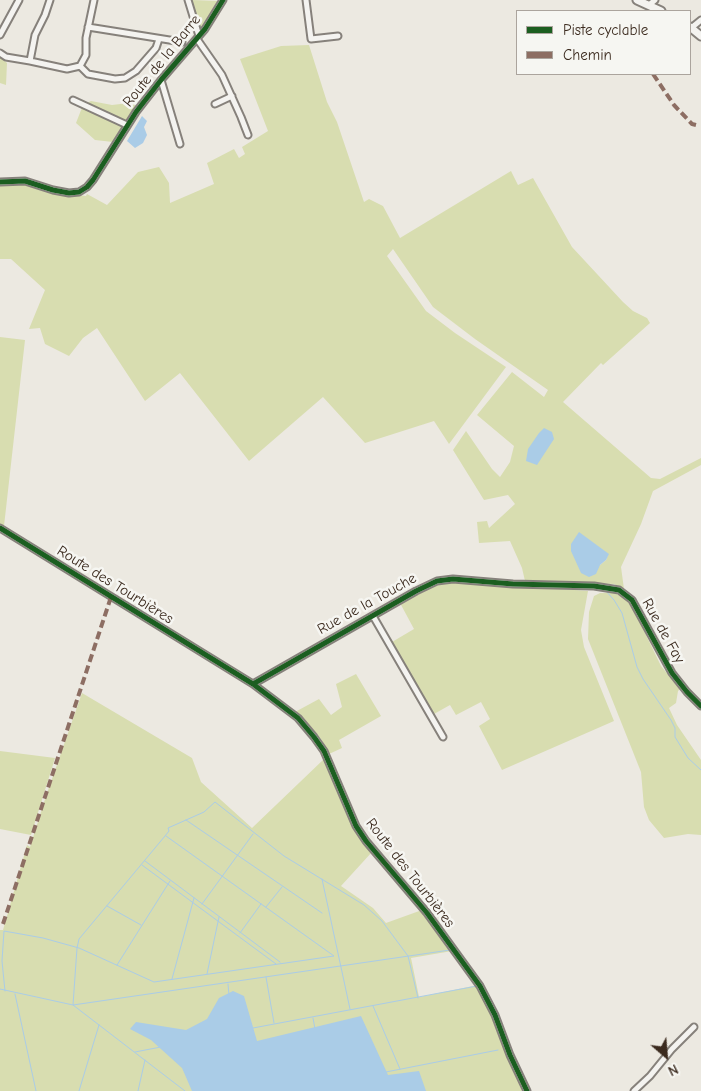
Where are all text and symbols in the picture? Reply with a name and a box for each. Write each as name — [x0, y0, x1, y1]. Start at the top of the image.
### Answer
legend — [516, 10, 691, 75]
street label: Route de la Barre — [119, 11, 205, 111]
text: Piste cyclable — [563, 21, 648, 39]
text: Chemin — [563, 46, 612, 64]
street label: Route des Tourbières — [53, 542, 177, 628]
street label: Rue de la Touche — [314, 569, 420, 639]
street label: Rue de Fay — [638, 595, 688, 667]
street label: Route des Tourbières — [362, 815, 458, 931]
north arrow — [641, 1031, 691, 1081]
text: N — [665, 1060, 681, 1079]

